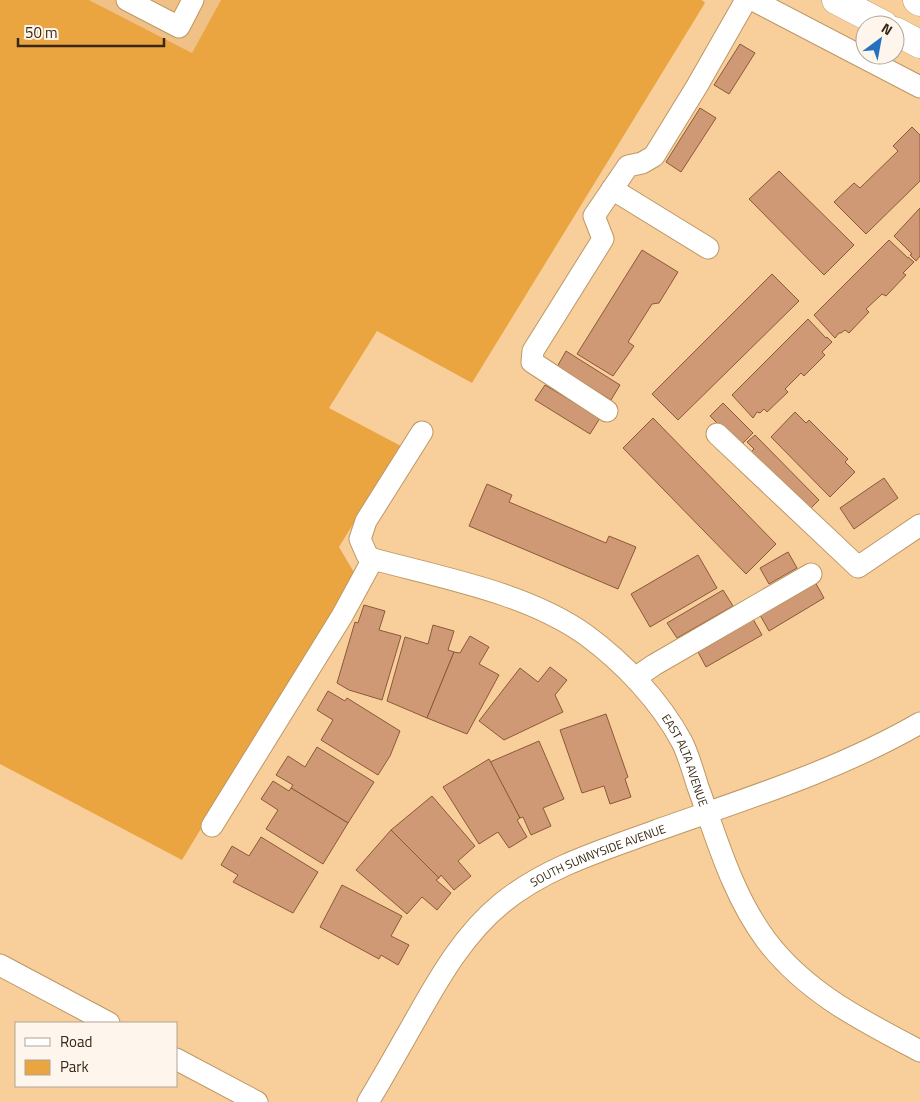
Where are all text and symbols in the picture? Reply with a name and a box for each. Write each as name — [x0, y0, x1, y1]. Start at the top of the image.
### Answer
scale bar — [18, 15, 164, 47]
north arrow — [855, 15, 905, 65]
text: N — [877, 17, 897, 40]
text: 50 m — [25, 21, 58, 44]
street label: EAST ALTA AVENUE — [657, 710, 714, 809]
street label: SOUTH SUNNYSIDE AVENUE — [526, 818, 668, 891]
legend — [15, 1022, 178, 1087]
text: Road — [60, 1030, 92, 1053]
text: Park — [60, 1055, 89, 1078]

